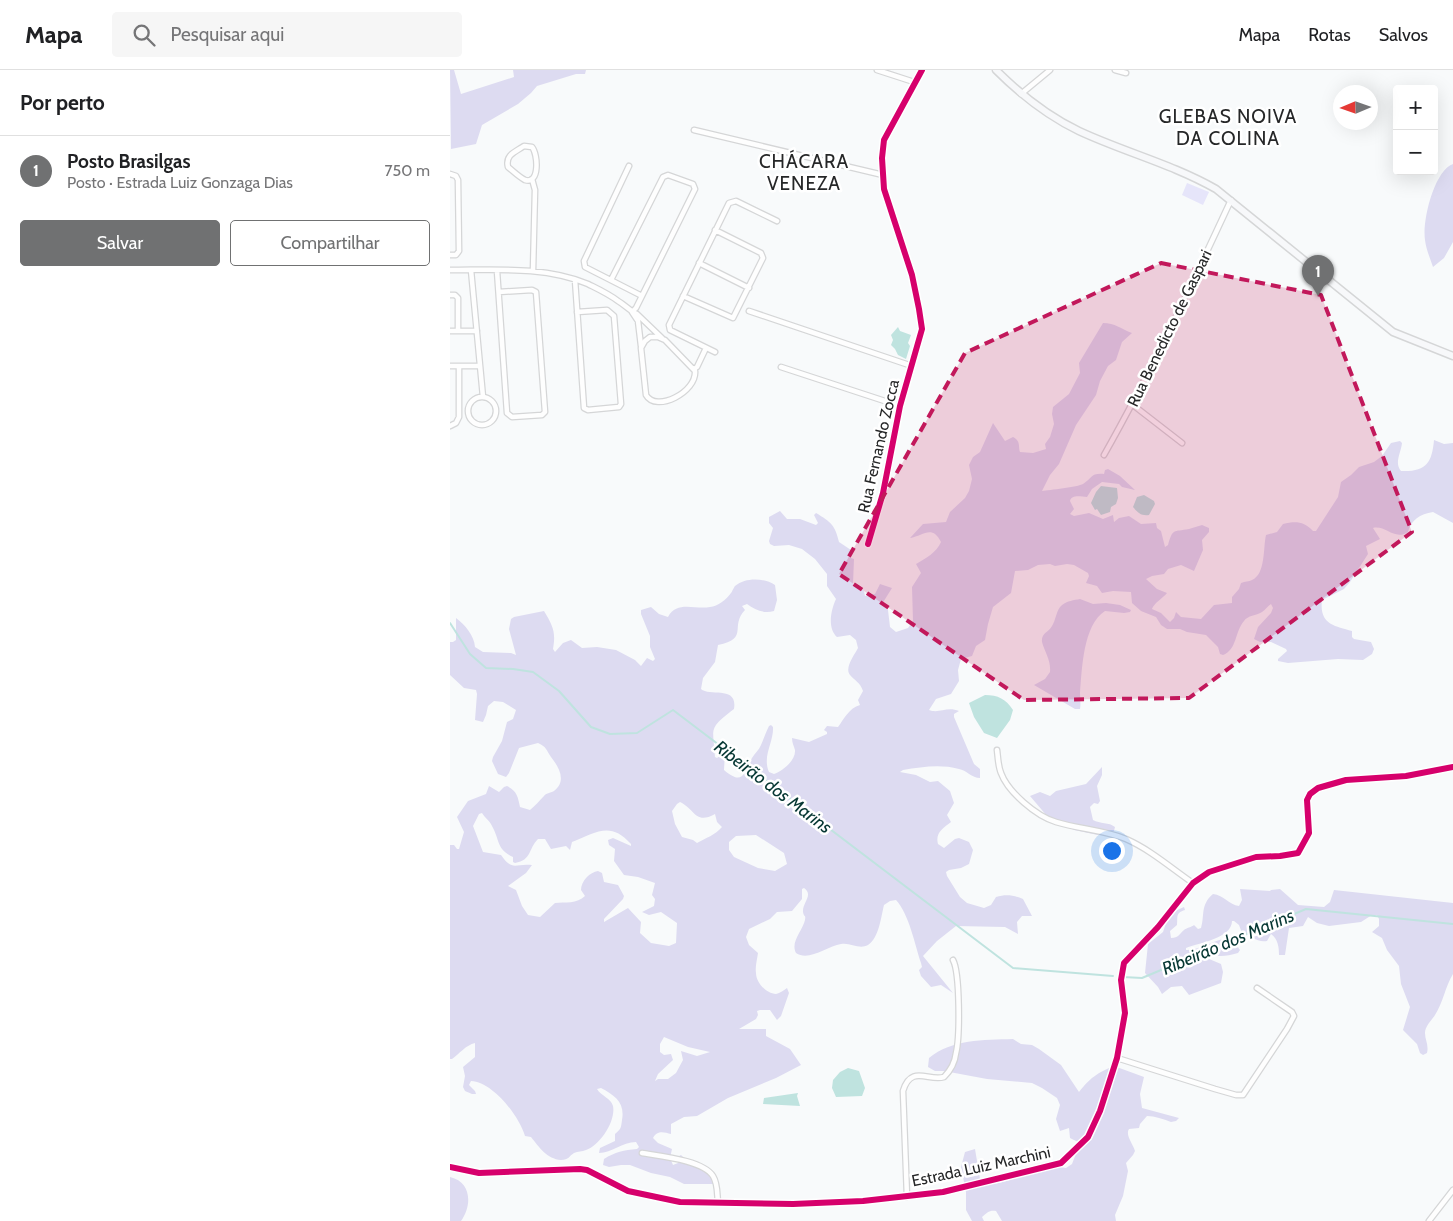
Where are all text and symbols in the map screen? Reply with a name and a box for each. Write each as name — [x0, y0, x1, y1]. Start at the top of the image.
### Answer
search box — [112, 12, 462, 57]
text: Mapa — [25, 20, 82, 49]
icon: search — [130, 21, 158, 49]
text: Pesquisar aqui — [170, 23, 284, 46]
text: Mapa — [1238, 24, 1280, 46]
text: Rotas — [1308, 24, 1351, 46]
text: Salvos — [1379, 24, 1428, 46]
north arrow — [1333, 85, 1378, 130]
map controls — [1393, 85, 1438, 175]
button: + — [1393, 85, 1438, 130]
text: Por perto — [20, 90, 105, 115]
district label: GLEBAS NOIVA DA COLINA — [1159, 105, 1297, 150]
button: − — [1393, 130, 1438, 175]
district label: CHÁCARA VENEZA — [759, 149, 849, 195]
text: Posto Brasilgas — [67, 150, 191, 173]
text: 1 — [33, 161, 39, 180]
text: 750 m — [384, 161, 430, 180]
text: Posto · Estrada Luiz Gonzaga Dias — [67, 173, 293, 192]
button: Salvar — [20, 220, 220, 266]
button: Compartilhar — [230, 220, 430, 266]
street label: Rua Benedicto de Gaspari — [1123, 247, 1216, 410]
pin: 1 — [1302, 255, 1334, 296]
street label: Rua Fernando Zocca — [854, 377, 903, 515]
water label: Ribeirão dos Marins — [710, 736, 836, 838]
your location — [1099, 838, 1125, 864]
water label: Ribeirão dos Marins — [1159, 904, 1297, 980]
street label: Estrada Luiz Marchini — [910, 1142, 1052, 1190]

